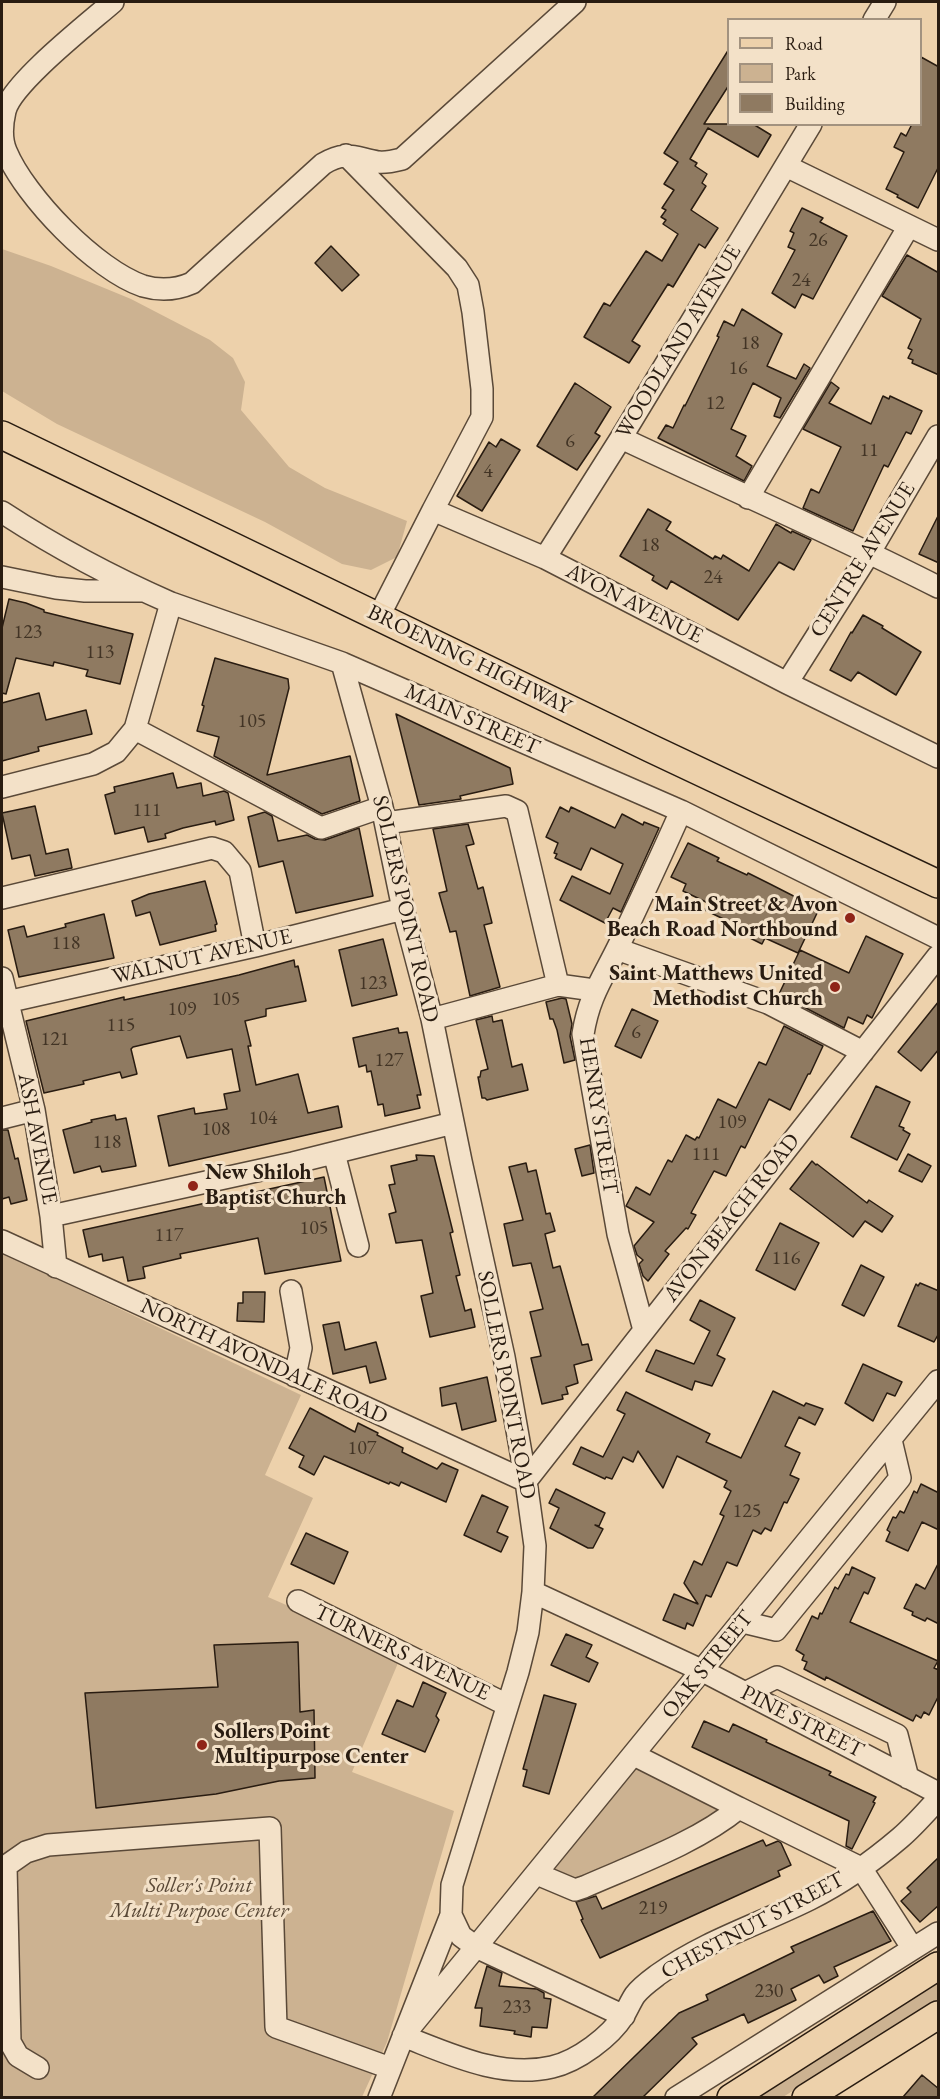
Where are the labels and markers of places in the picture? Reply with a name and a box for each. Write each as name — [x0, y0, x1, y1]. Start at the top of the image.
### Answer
place label: Main Street & Avon Beach Road Northbound — [607, 892, 838, 944]
marker: Main Street & Avon Beach Road Northbound — [843, 911, 857, 925]
place label: Saint Matthews United Methodist Church — [609, 961, 823, 1012]
marker: Saint Matthews United Methodist Church — [828, 980, 842, 994]
place label: New Shiloh Baptist Church — [205, 1160, 346, 1212]
marker: New Shiloh Baptist Church — [186, 1179, 200, 1193]
place label: Sollers Point Multipurpose Center — [214, 1719, 409, 1771]
marker: Sollers Point Multipurpose Center — [195, 1738, 209, 1752]

